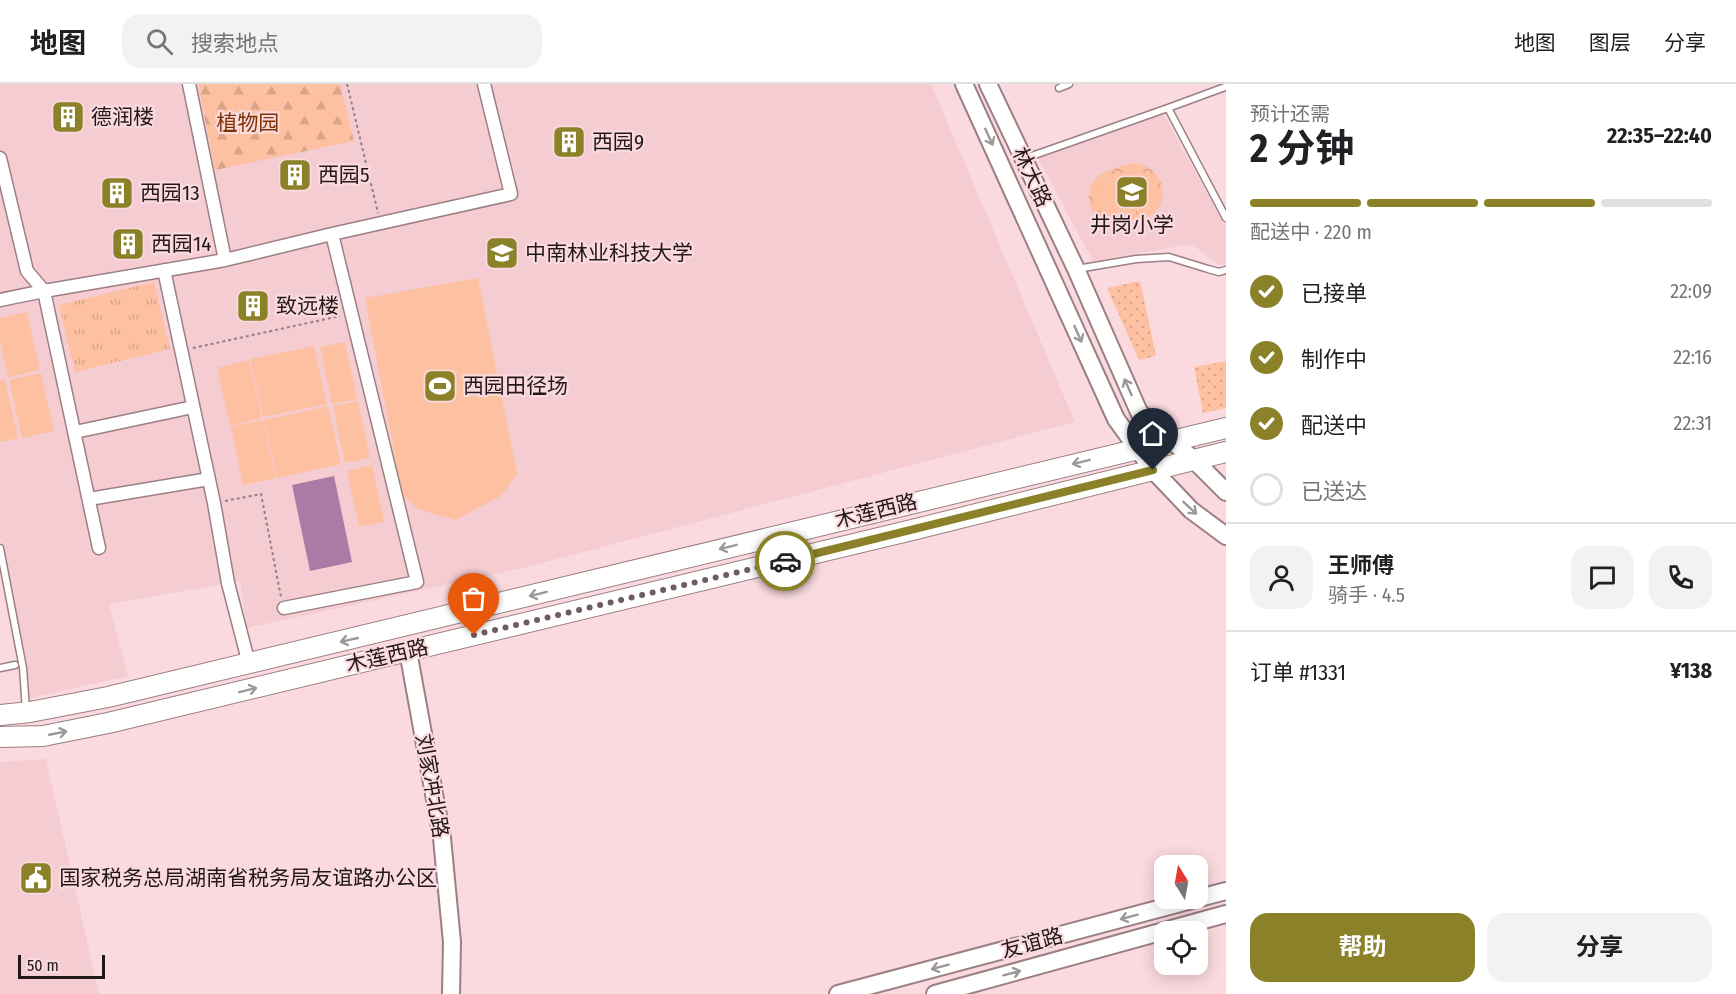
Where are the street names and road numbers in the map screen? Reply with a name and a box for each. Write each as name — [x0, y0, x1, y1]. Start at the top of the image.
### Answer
street label: 林大路 — [1007, 143, 1057, 211]
street label: 木莲西路 — [832, 488, 920, 534]
street label: 木莲西路 — [343, 634, 431, 678]
street label: 刘家冲北路 — [410, 732, 454, 840]
street label: 友谊路 — [998, 922, 1066, 964]

